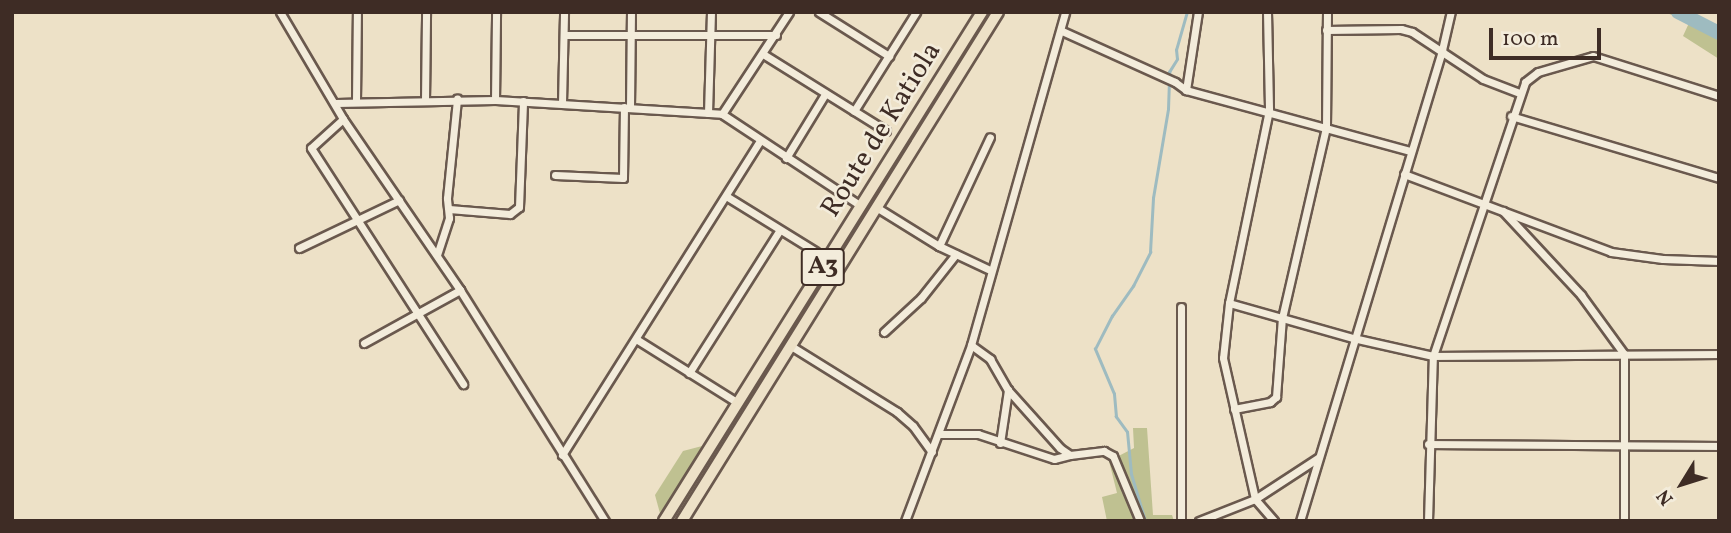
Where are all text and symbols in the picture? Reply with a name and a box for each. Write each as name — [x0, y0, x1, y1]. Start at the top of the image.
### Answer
scale bar — [1493, 14, 1605, 58]
text: 100 m — [1502, 25, 1559, 54]
street label: Route de Katiola — [815, 36, 949, 224]
road number: A3 — [800, 244, 846, 290]
north arrow — [1647, 449, 1717, 519]
text: N — [1651, 483, 1680, 510]

